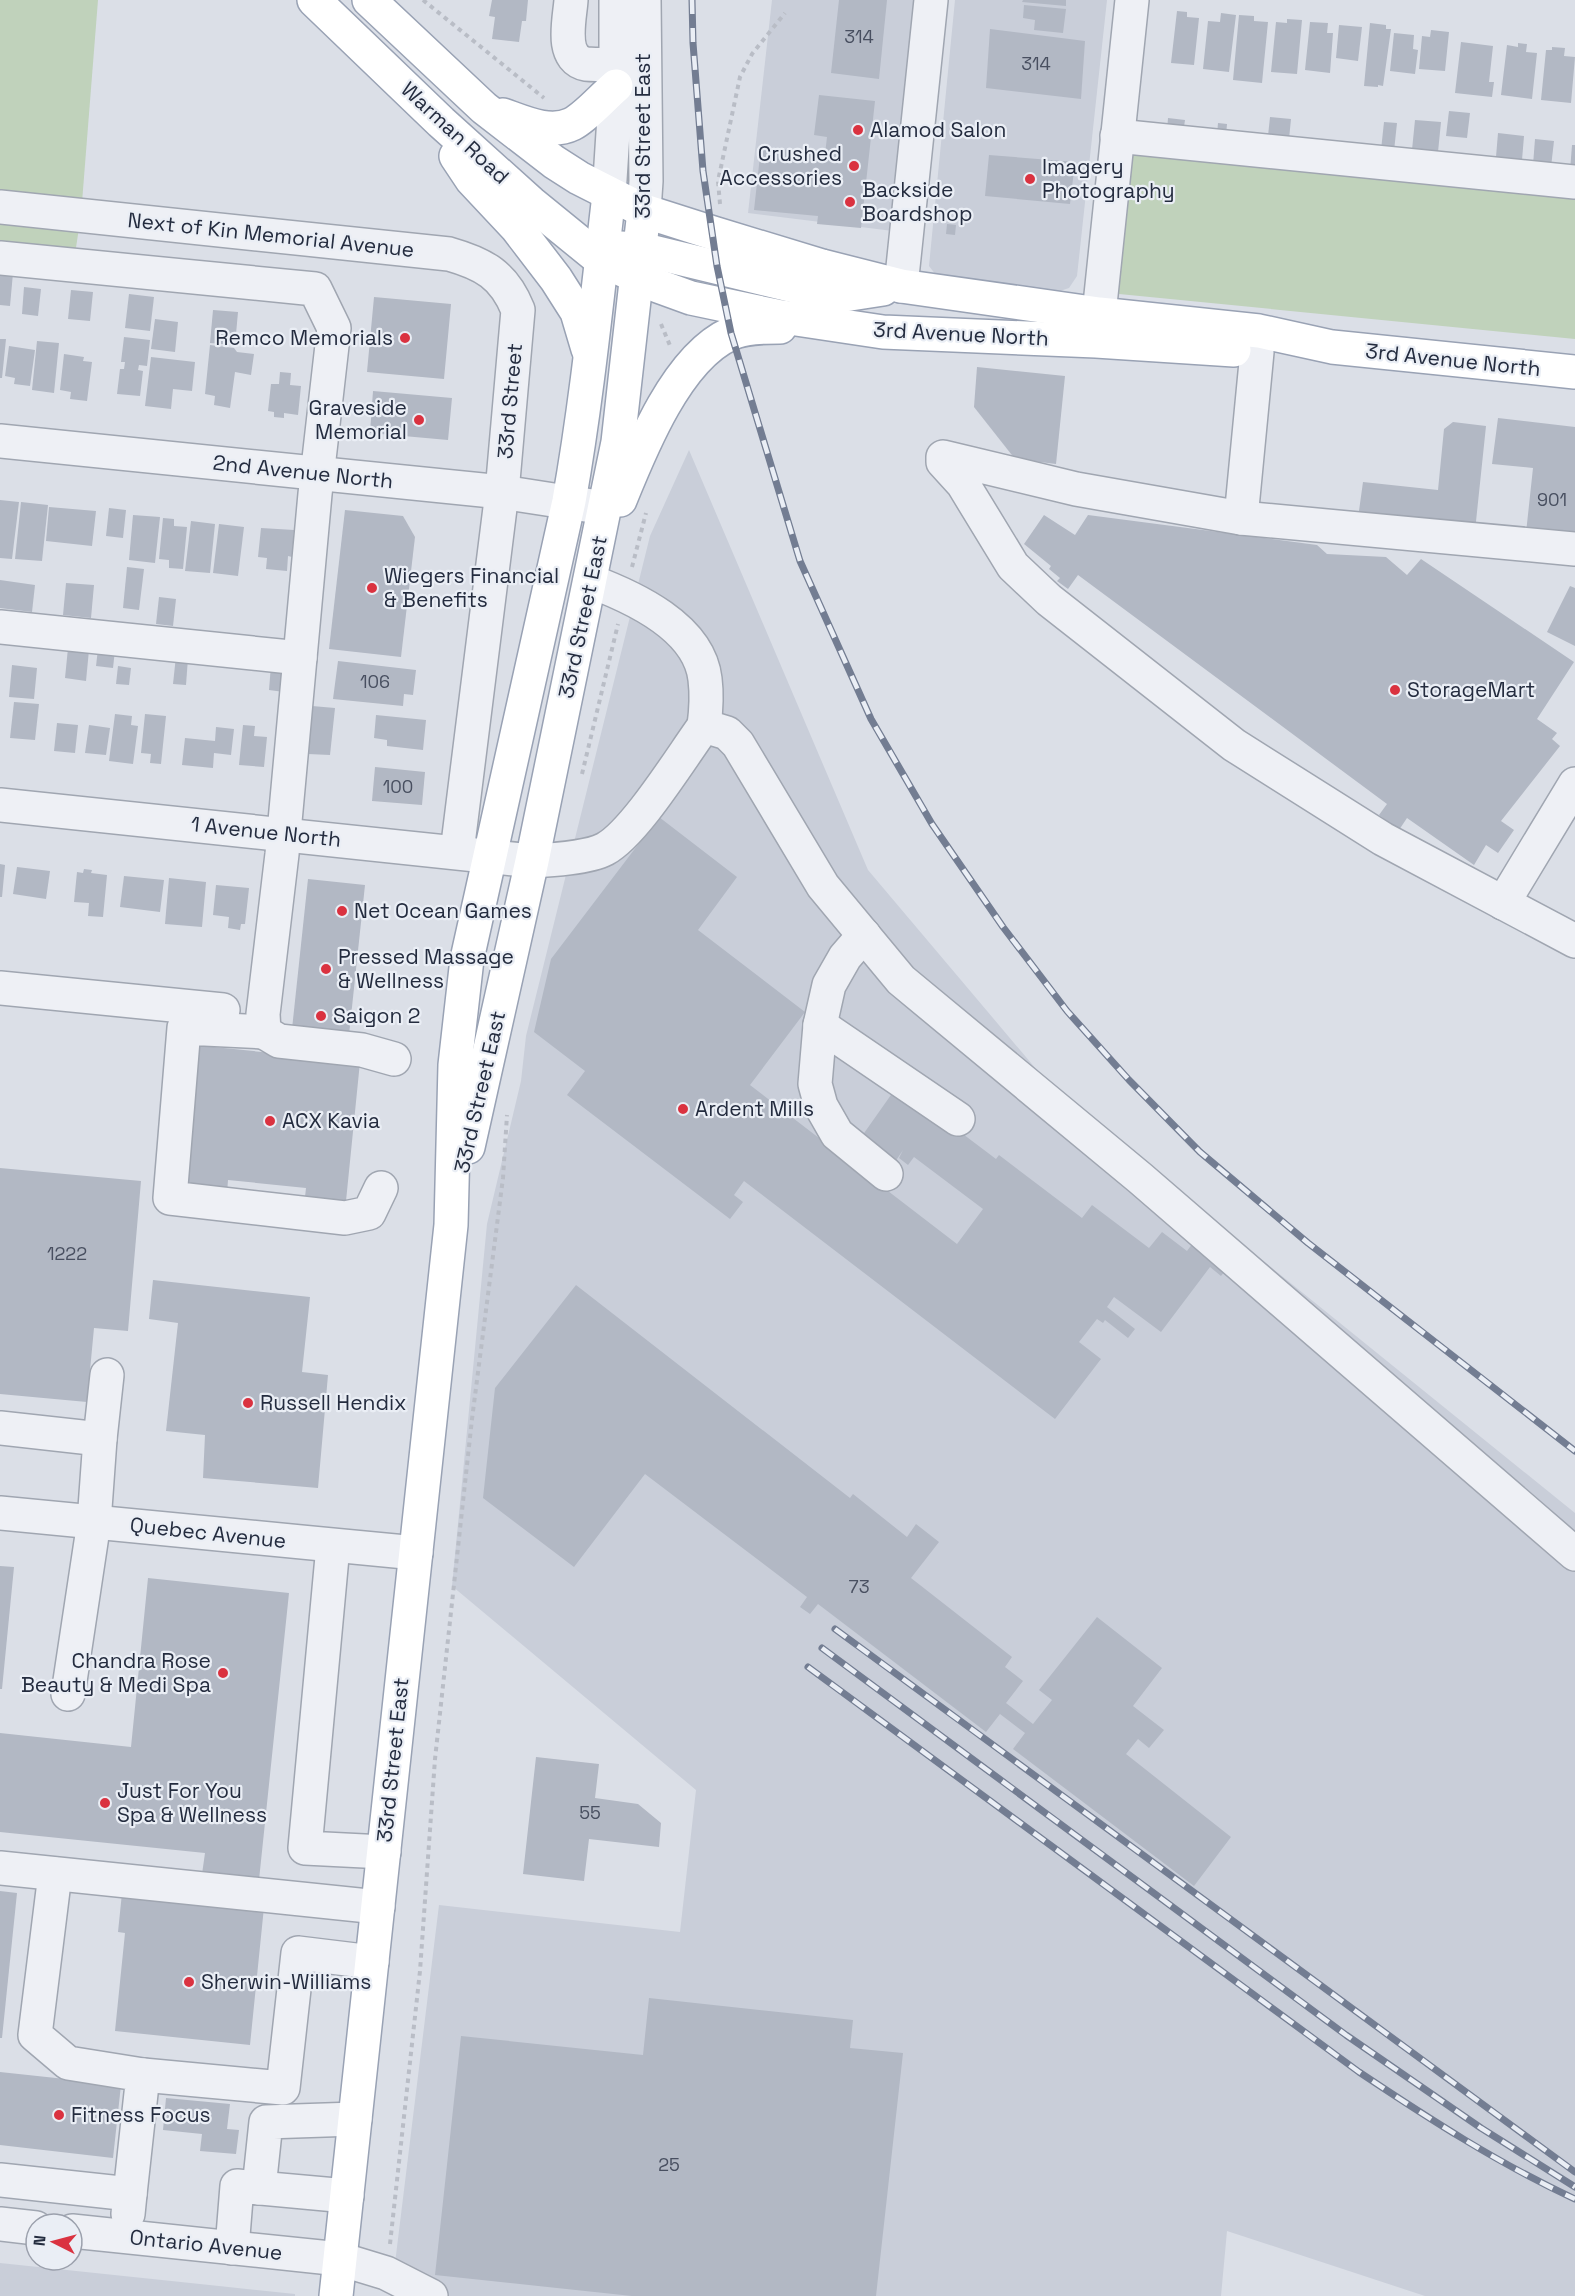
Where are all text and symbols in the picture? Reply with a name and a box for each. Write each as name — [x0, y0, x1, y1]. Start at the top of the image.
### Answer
house number: 314 — [844, 25, 874, 48]
house number: 314 — [1021, 52, 1051, 75]
street label: 33rd Street East — [629, 53, 656, 219]
street label: Warman Road — [396, 76, 515, 190]
place label: Alamod Salon — [870, 116, 1006, 143]
marker: Alamod Salon — [851, 123, 865, 137]
place label: Crushed Accessories — [720, 140, 842, 191]
place label: Imagery Photography — [1042, 153, 1175, 204]
marker: Crushed Accessories — [847, 159, 861, 173]
marker: Imagery Photography — [1023, 172, 1037, 186]
place label: Backside Boardshop — [862, 176, 972, 227]
marker: Backside Boardshop — [843, 195, 857, 209]
street label: Next of Kin Memorial Avenue — [126, 206, 416, 263]
street label: 3rd Avenue North — [873, 315, 1050, 352]
place label: Remco Memorials — [215, 324, 393, 351]
marker: Remco Memorials — [398, 331, 412, 345]
street label: 3rd Avenue North — [1364, 337, 1542, 382]
street label: 33rd Street — [491, 342, 528, 460]
place label: Graveside Memorial — [309, 394, 407, 445]
marker: Graveside Memorial — [412, 413, 426, 427]
street label: 2nd Avenue North — [212, 449, 395, 494]
house number: 901 — [1537, 488, 1567, 511]
street label: 33rd Street East — [552, 533, 613, 701]
place label: Wiegers Financial & Benefits — [384, 562, 559, 613]
marker: Wiegers Financial & Benefits — [365, 581, 379, 595]
house number: 106 — [360, 670, 390, 693]
place label: StorageMart — [1407, 676, 1535, 703]
marker: StorageMart — [1388, 683, 1402, 697]
house number: 100 — [383, 775, 413, 798]
street label: 1 Avenue North — [190, 810, 342, 853]
place label: Net Ocean Games — [354, 897, 532, 924]
marker: Net Ocean Games — [335, 904, 349, 918]
place label: Pressed Massage & Wellness — [338, 943, 514, 994]
marker: Pressed Massage & Wellness — [319, 962, 333, 976]
place label: Saigon 2 — [333, 1002, 421, 1029]
street label: 33rd Street East — [448, 1008, 511, 1176]
marker: Saigon 2 — [314, 1009, 328, 1023]
place label: Ardent Mills — [695, 1095, 814, 1122]
marker: Ardent Mills — [676, 1102, 690, 1116]
place label: ACX Kavia — [282, 1107, 380, 1134]
marker: ACX Kavia — [263, 1114, 277, 1128]
house number: 1222 — [47, 1242, 87, 1265]
place label: Russell Hendix — [260, 1389, 407, 1416]
marker: Russell Hendix — [241, 1396, 255, 1410]
street label: Quebec Avenue — [129, 1511, 288, 1554]
house number: 73 — [848, 1575, 870, 1598]
place label: Chandra Rose Beauty & Medi Spa — [21, 1647, 211, 1698]
marker: Chandra Rose Beauty & Medi Spa — [216, 1666, 230, 1680]
street label: 33rd Street East — [370, 1676, 415, 1844]
place label: Just For You Spa & Wellness — [117, 1777, 267, 1828]
marker: Just For You Spa & Wellness — [98, 1796, 112, 1810]
house number: 55 — [579, 1801, 601, 1824]
place label: Sherwin-Williams — [201, 1968, 371, 1995]
marker: Sherwin-Williams — [182, 1975, 196, 1989]
place label: Fitness Focus — [71, 2101, 211, 2128]
marker: Fitness Focus — [52, 2108, 66, 2122]
house number: 25 — [658, 2153, 680, 2176]
north arrow — [24, 2212, 84, 2272]
street label: Ontario Avenue — [128, 2223, 284, 2266]
text: N — [29, 2234, 51, 2247]

